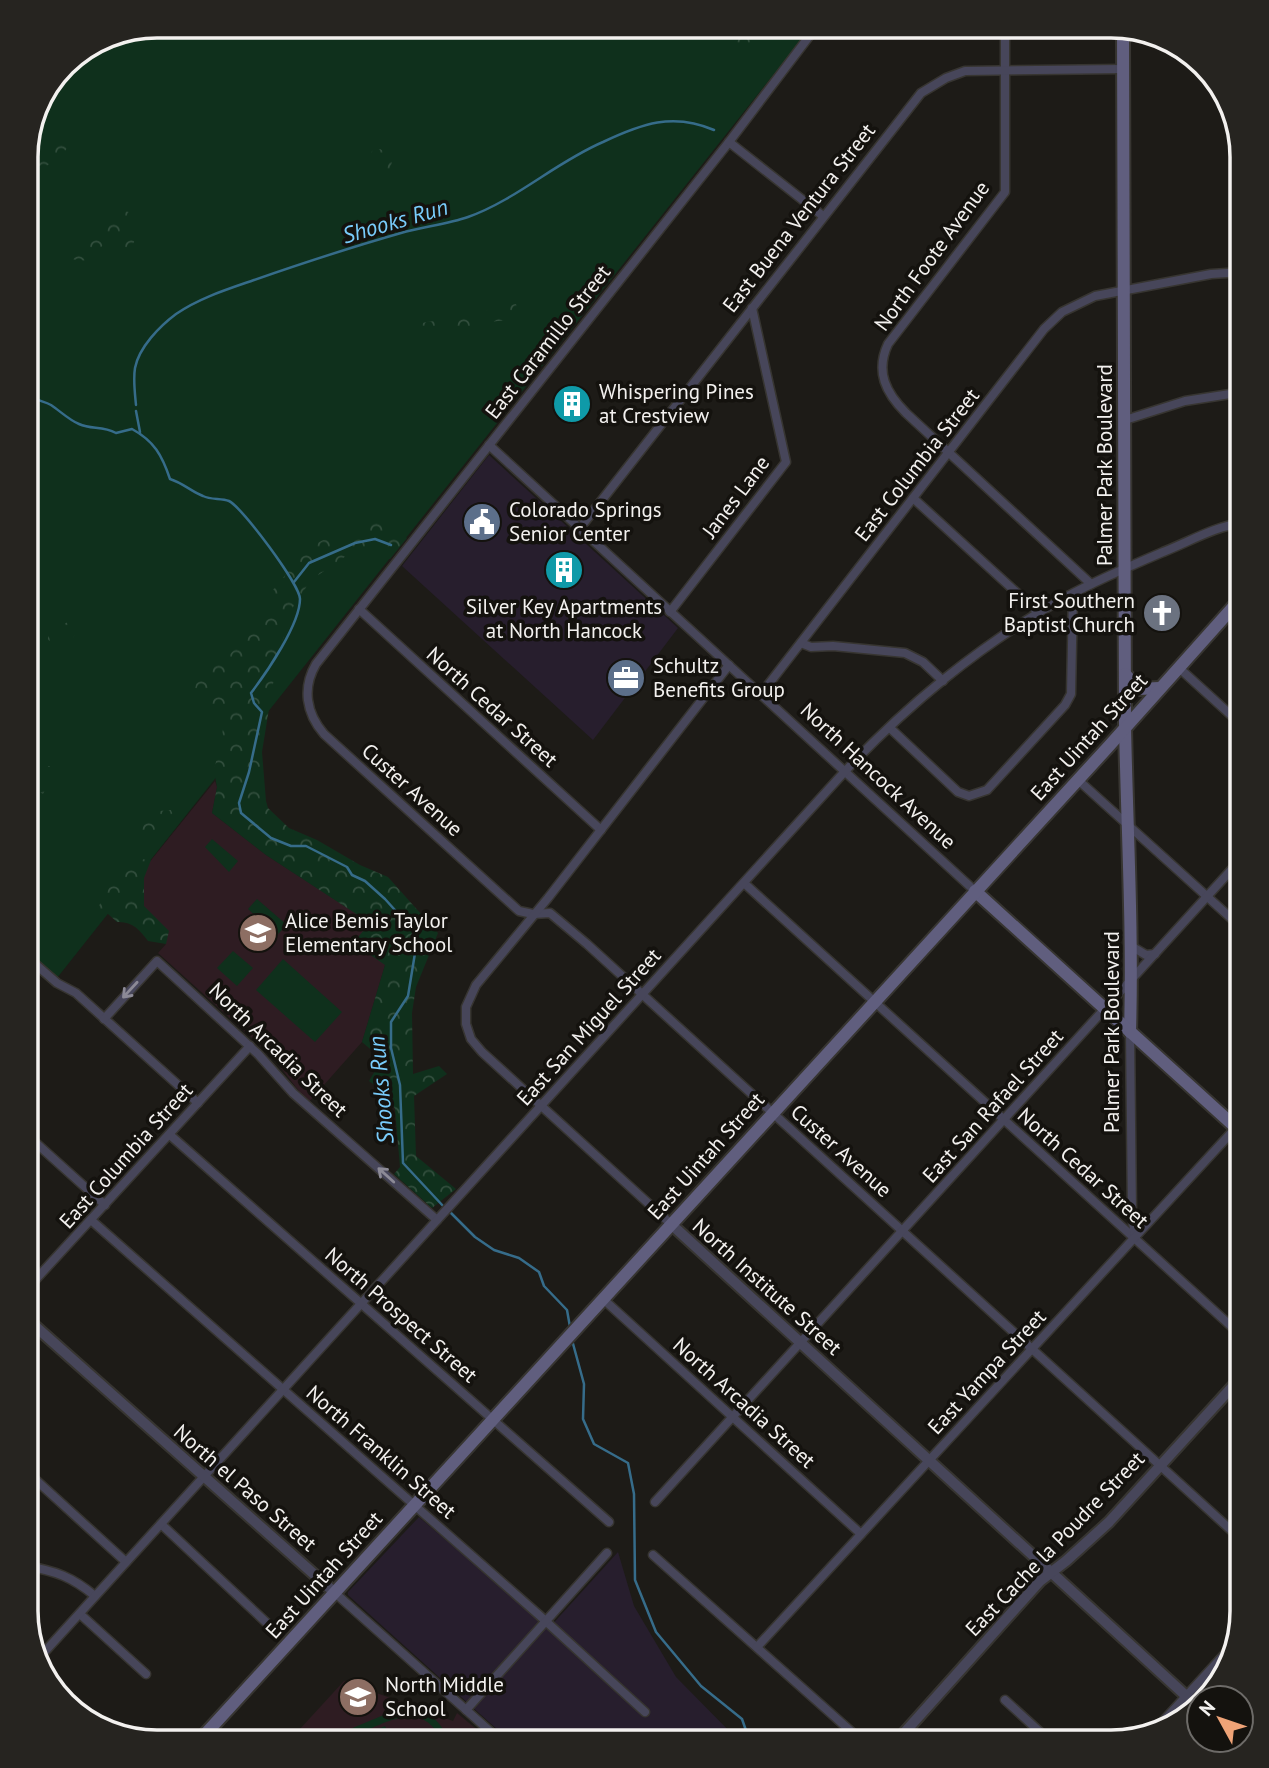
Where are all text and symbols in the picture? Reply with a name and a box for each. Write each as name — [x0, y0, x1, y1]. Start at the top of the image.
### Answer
street label: East Buena Ventura Street — [716, 118, 881, 318]
street label: North Foote Avenue — [868, 175, 995, 336]
water label: Shooks Run — [339, 192, 451, 249]
street label: East Caramillo Street — [479, 259, 616, 424]
street label: Palmer Park Boulevard — [1091, 364, 1118, 566]
place label: Whispering Pines at Crestview — [599, 378, 754, 429]
building icon: Whispering Pines at Crestview — [551, 383, 593, 425]
street label: East Columbia Street — [848, 383, 985, 547]
street label: Janes Lane — [695, 450, 775, 544]
place label: Colorado Springs Senior Center — [509, 496, 662, 547]
public building icon: Colorado Springs Senior Center — [461, 501, 503, 543]
building icon: Silver Key Apartments at North Hancock — [543, 549, 585, 591]
place label: First Southern Baptist Church — [1004, 587, 1135, 638]
church icon: First Southern Baptist Church — [1141, 592, 1183, 634]
place label: Silver Key Apartments at North Hancock — [466, 593, 662, 644]
street label: North Cedar Street — [421, 641, 564, 773]
place label: Schultz Benefits Group — [653, 652, 785, 703]
office icon: Schultz Benefits Group — [605, 657, 647, 699]
street label: East Uintah Street — [1024, 667, 1153, 806]
street label: North Hancock Avenue — [795, 697, 962, 855]
street label: Custer Avenue — [356, 737, 469, 842]
place label: Alice Bemis Taylor Elementary School — [285, 907, 452, 958]
school or university icon: Alice Bemis Taylor Elementary School — [237, 912, 279, 954]
street label: Palmer Park Boulevard — [1098, 931, 1125, 1133]
street label: East San Miguel Street — [511, 942, 667, 1111]
street label: North Arcadia Street — [203, 977, 353, 1123]
one-way arrow — [122, 981, 139, 998]
street label: East San Rafael Street — [916, 1023, 1069, 1188]
water label: Shooks Run — [361, 1035, 400, 1145]
street label: East Columbia Street — [53, 1077, 198, 1234]
street label: East Uintah Street — [641, 1086, 770, 1225]
street label: Custer Avenue — [785, 1098, 898, 1203]
street label: North Cedar Street — [1012, 1102, 1155, 1234]
one-way arrow — [377, 1167, 395, 1183]
street label: North Institute Street — [687, 1212, 848, 1361]
street label: North Prospect Street — [320, 1241, 483, 1388]
street label: East Yampa Street — [922, 1303, 1052, 1440]
street label: North Arcadia Street — [667, 1332, 821, 1474]
street label: North Franklin Street — [301, 1379, 462, 1524]
street label: North el Paso Street — [168, 1418, 322, 1557]
street label: East Cache la Poudre Street — [959, 1446, 1150, 1642]
street label: East Uintah Street — [259, 1505, 388, 1644]
place label: North Middle School — [385, 1671, 504, 1722]
school or university icon: North Middle School — [337, 1676, 379, 1718]
north arrow — [1185, 1684, 1255, 1754]
text: N — [1194, 1696, 1220, 1721]

